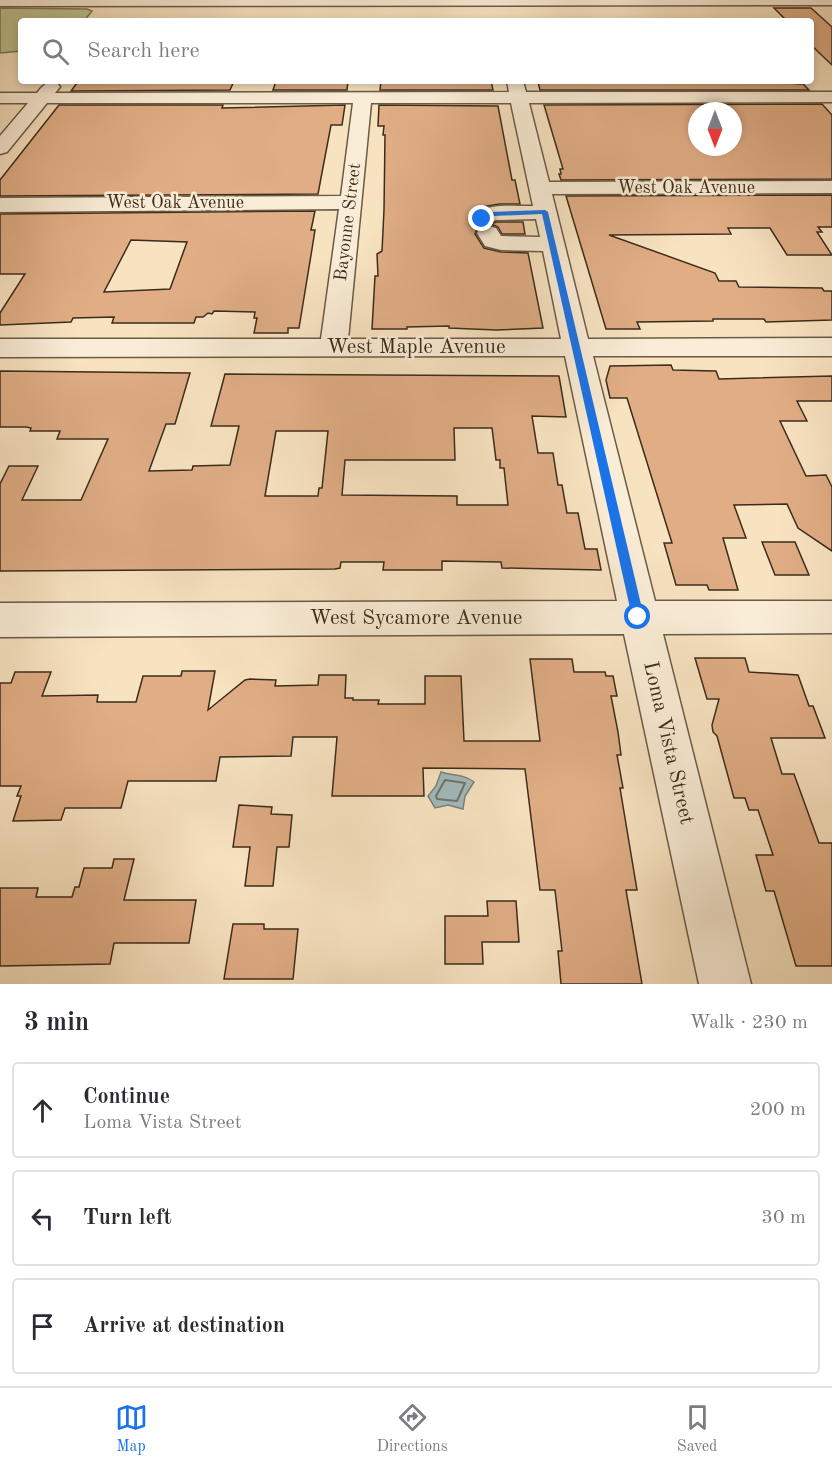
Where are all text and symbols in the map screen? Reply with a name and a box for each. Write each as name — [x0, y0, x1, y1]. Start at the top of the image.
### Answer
search box — [18, 18, 814, 84]
icon: search — [39, 35, 72, 68]
text: Search here — [87, 40, 200, 62]
north arrow — [688, 102, 742, 156]
street label: Bayonne Street — [332, 162, 364, 282]
street label: West Oak Avenue — [617, 179, 755, 197]
street label: West Oak Avenue — [106, 194, 244, 212]
route end — [468, 205, 494, 231]
street label: West Maple Avenue — [326, 337, 506, 358]
route start — [624, 603, 650, 629]
street label: West Sycamore Avenue — [309, 608, 523, 629]
street label: Loma Vista Street — [639, 659, 697, 827]
text: 3 min — [24, 1010, 89, 1036]
text: Walk · 230 m — [689, 1013, 808, 1033]
text: Continue — [83, 1086, 170, 1108]
icon: ahead — [26, 1094, 59, 1127]
text: 200 m — [750, 1100, 806, 1120]
text: Loma Vista Street — [83, 1113, 242, 1133]
icon: left — [26, 1202, 59, 1235]
text: Turn left — [83, 1207, 172, 1229]
text: 30 m — [761, 1208, 806, 1228]
icon: arrive — [26, 1310, 59, 1343]
text: Arrive at destination — [83, 1315, 285, 1337]
tab: Map — [115, 1401, 148, 1457]
tab: Directions — [377, 1401, 448, 1457]
tab: Saved — [677, 1401, 717, 1457]

